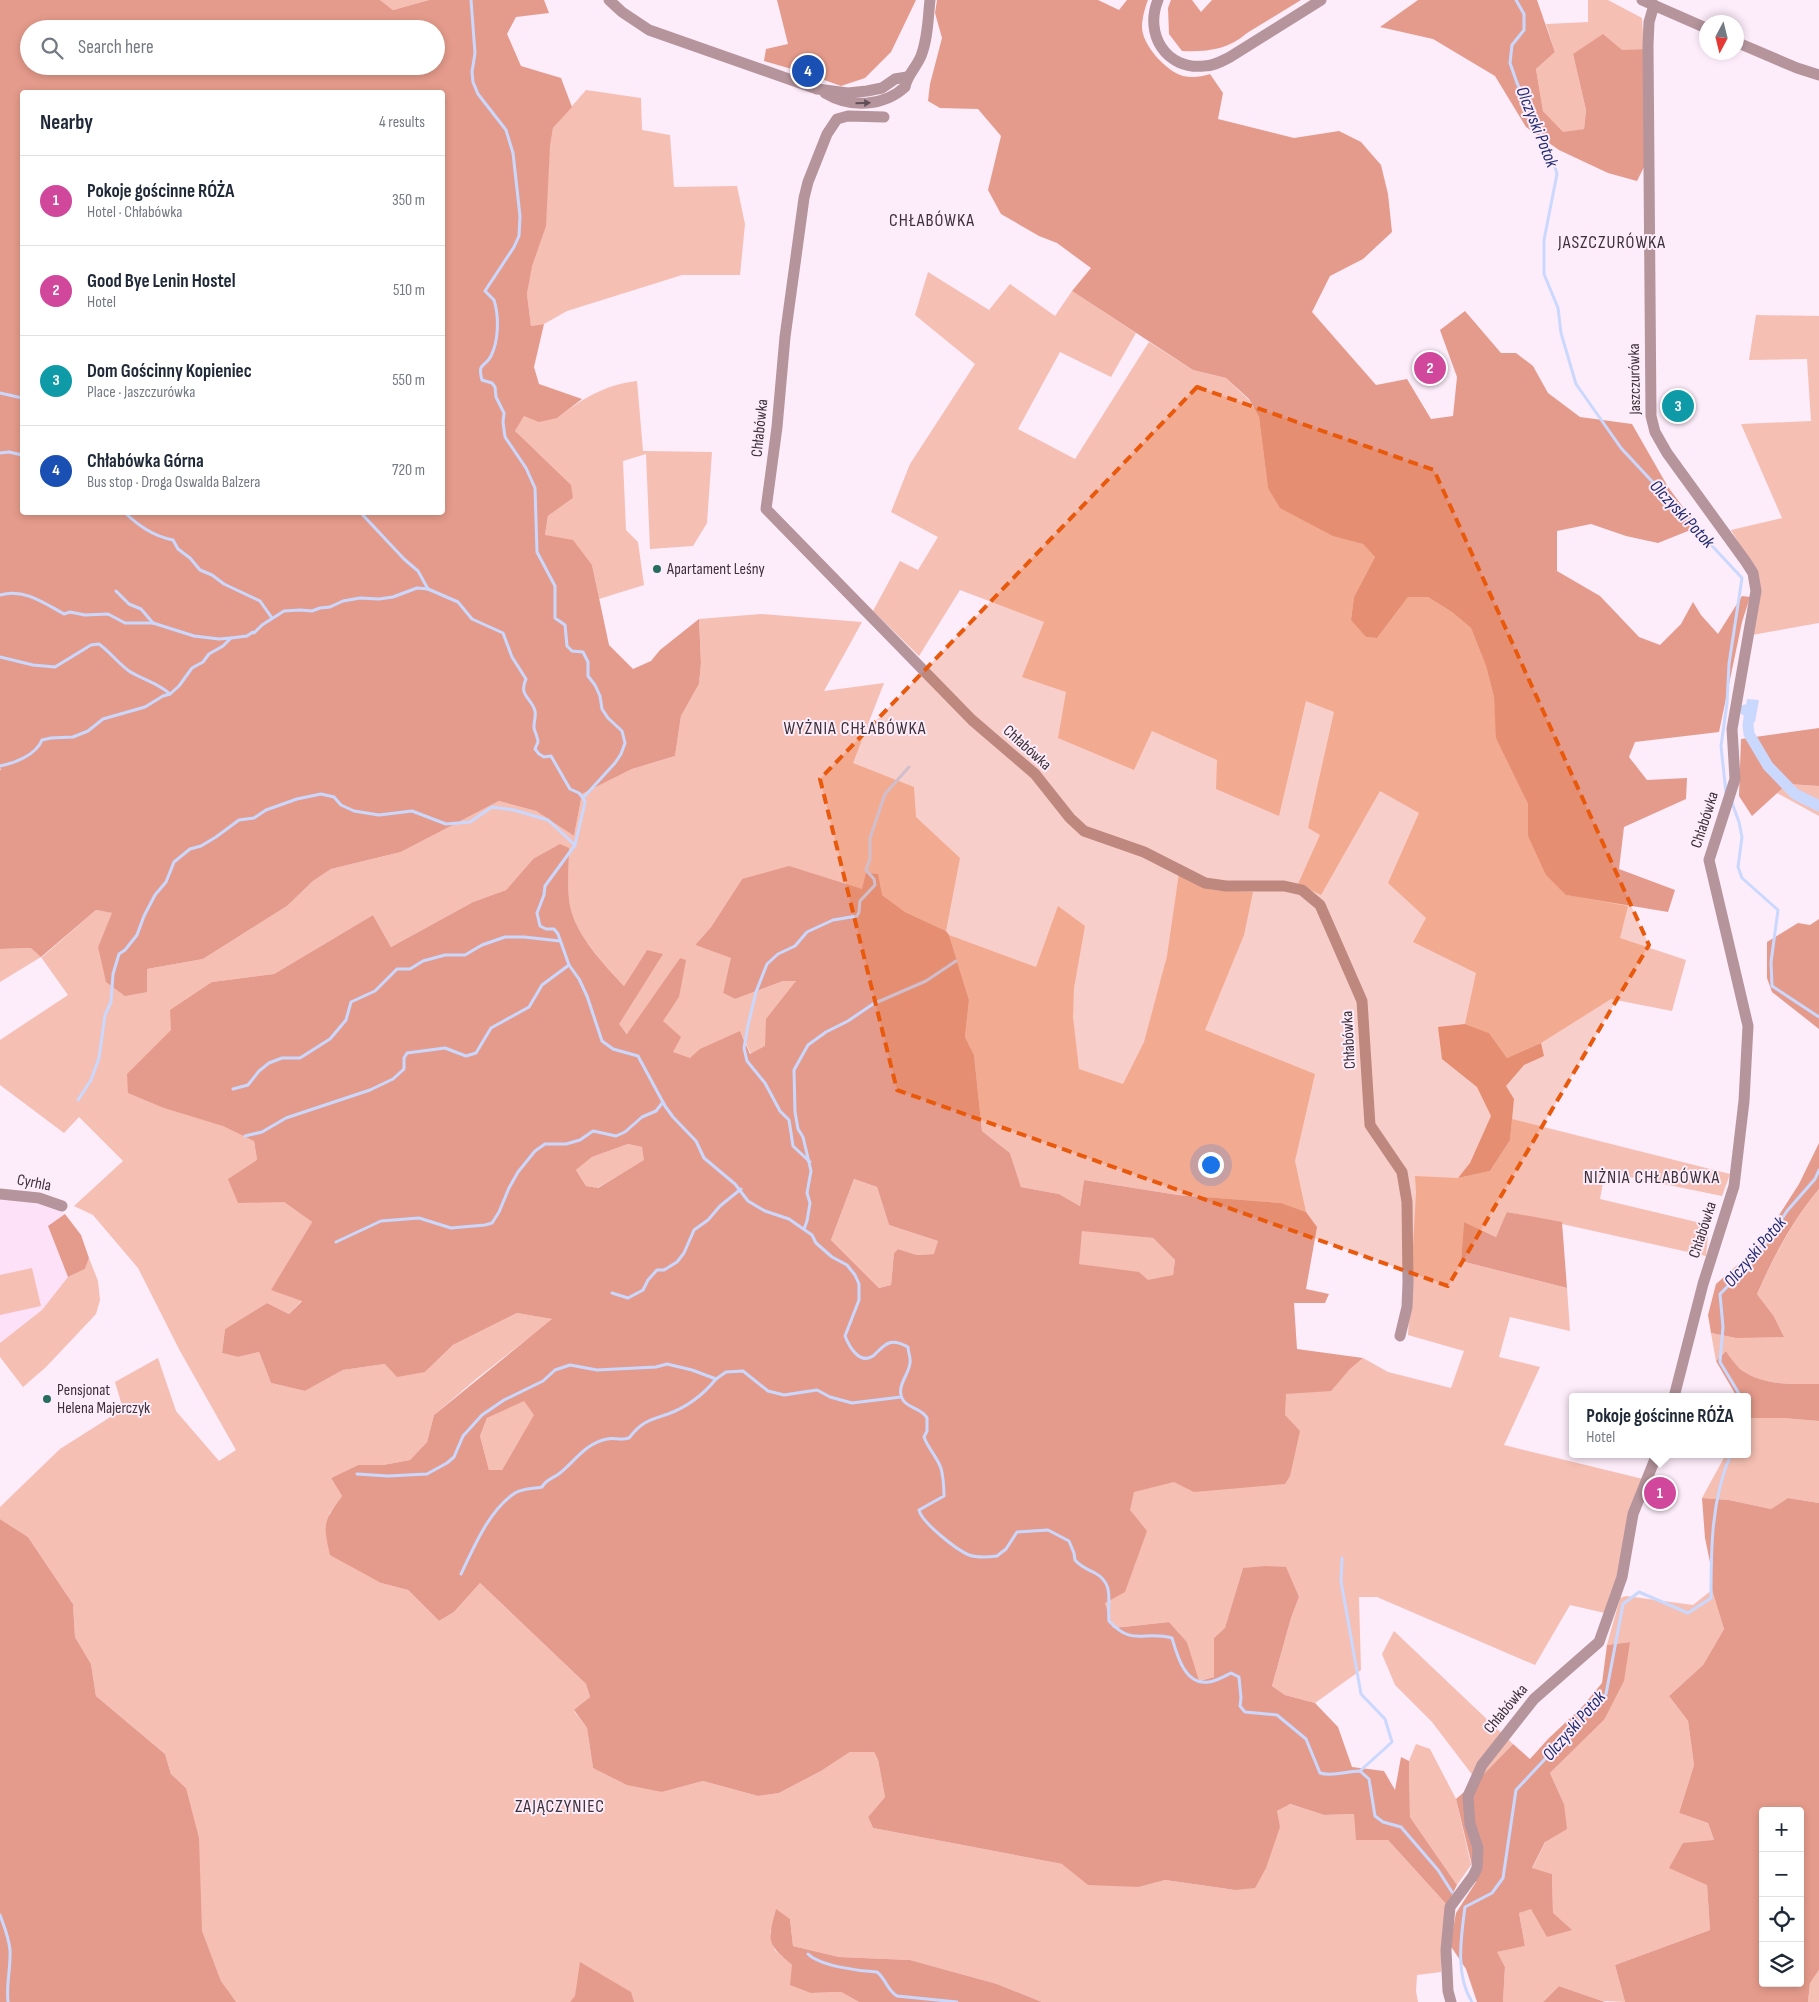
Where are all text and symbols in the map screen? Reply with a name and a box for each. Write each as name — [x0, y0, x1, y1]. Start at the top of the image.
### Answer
north arrow — [1699, 15, 1744, 60]
search box — [20, 20, 445, 75]
icon: search — [38, 34, 66, 62]
text: Search here — [78, 36, 154, 59]
pin: 4 — [792, 52, 824, 90]
water label: Olczyski Potok — [1511, 84, 1563, 172]
one-way arrow — [855, 99, 871, 107]
text: Nearby — [40, 110, 93, 135]
text: 4 results — [379, 113, 425, 132]
text: Pokoje gościnne RÓŻA — [87, 180, 234, 203]
text: 1 — [53, 191, 59, 210]
text: 350 m — [392, 191, 425, 210]
text: Hotel · Chłabówka — [87, 203, 182, 222]
district label: CHŁABÓWKA — [889, 210, 975, 231]
district label: JASZCZURÓWKA — [1557, 232, 1666, 253]
text: Good Bye Lenin Hostel — [87, 270, 236, 293]
text: 2 — [52, 281, 60, 300]
text: 510 m — [393, 281, 425, 300]
text: Hotel — [87, 293, 116, 312]
street label: Jaszczurówka — [1625, 343, 1645, 416]
pin: 2 — [1414, 349, 1446, 387]
text: Dom Gościnny Kopieniec — [87, 360, 252, 383]
text: 3 — [52, 371, 60, 390]
text: 550 m — [392, 371, 425, 390]
text: Place · Jaszczurówka — [87, 383, 195, 402]
pin: 3 — [1662, 387, 1694, 425]
street label: Chłabówka — [748, 398, 772, 458]
text: Chłabówka Górna — [87, 450, 204, 473]
text: 4 — [52, 461, 60, 480]
text: 720 m — [392, 461, 425, 480]
text: Bus stop · Droga Oswalda Balzera — [87, 473, 261, 492]
water label: Olczyski Potok — [1645, 476, 1720, 553]
place label: Apartament Leśny — [666, 560, 765, 579]
marker: Apartament Leśny — [651, 563, 663, 575]
district label: WYŻNIA CHŁABÓWKA — [784, 718, 926, 739]
street label: Chłabówka — [999, 721, 1055, 775]
street label: Chłabówka — [1687, 789, 1723, 851]
street label: Chłabówka — [1338, 1010, 1360, 1070]
your location — [1198, 1152, 1224, 1178]
district label: NIŻNIA CHŁABÓWKA — [1584, 1167, 1720, 1188]
street label: Cyrhla — [15, 1170, 53, 1196]
street label: Chłabówka — [1685, 1199, 1721, 1261]
water label: Olczyski Potok — [1720, 1212, 1791, 1291]
place label: Pensjonat Helena Majerczyk — [57, 1381, 150, 1418]
marker: Pensjonat Helena Majerczyk — [41, 1393, 53, 1405]
popup — [1569, 1393, 1751, 1458]
text: Pokoje gościnne RÓŻA — [1586, 1405, 1734, 1428]
text: Hotel — [1586, 1428, 1615, 1447]
pin: 1 — [1644, 1474, 1676, 1512]
street label: Chłabówka — [1480, 1681, 1532, 1737]
water label: Olczyski Potok — [1538, 1686, 1611, 1765]
district label: ZAJĄCZYNIEC — [515, 1796, 605, 1817]
map controls — [1759, 1807, 1804, 1987]
button: + — [1759, 1807, 1804, 1852]
button: − — [1759, 1852, 1804, 1897]
button: locate — [1759, 1897, 1804, 1942]
button: layers — [1759, 1942, 1804, 1987]

